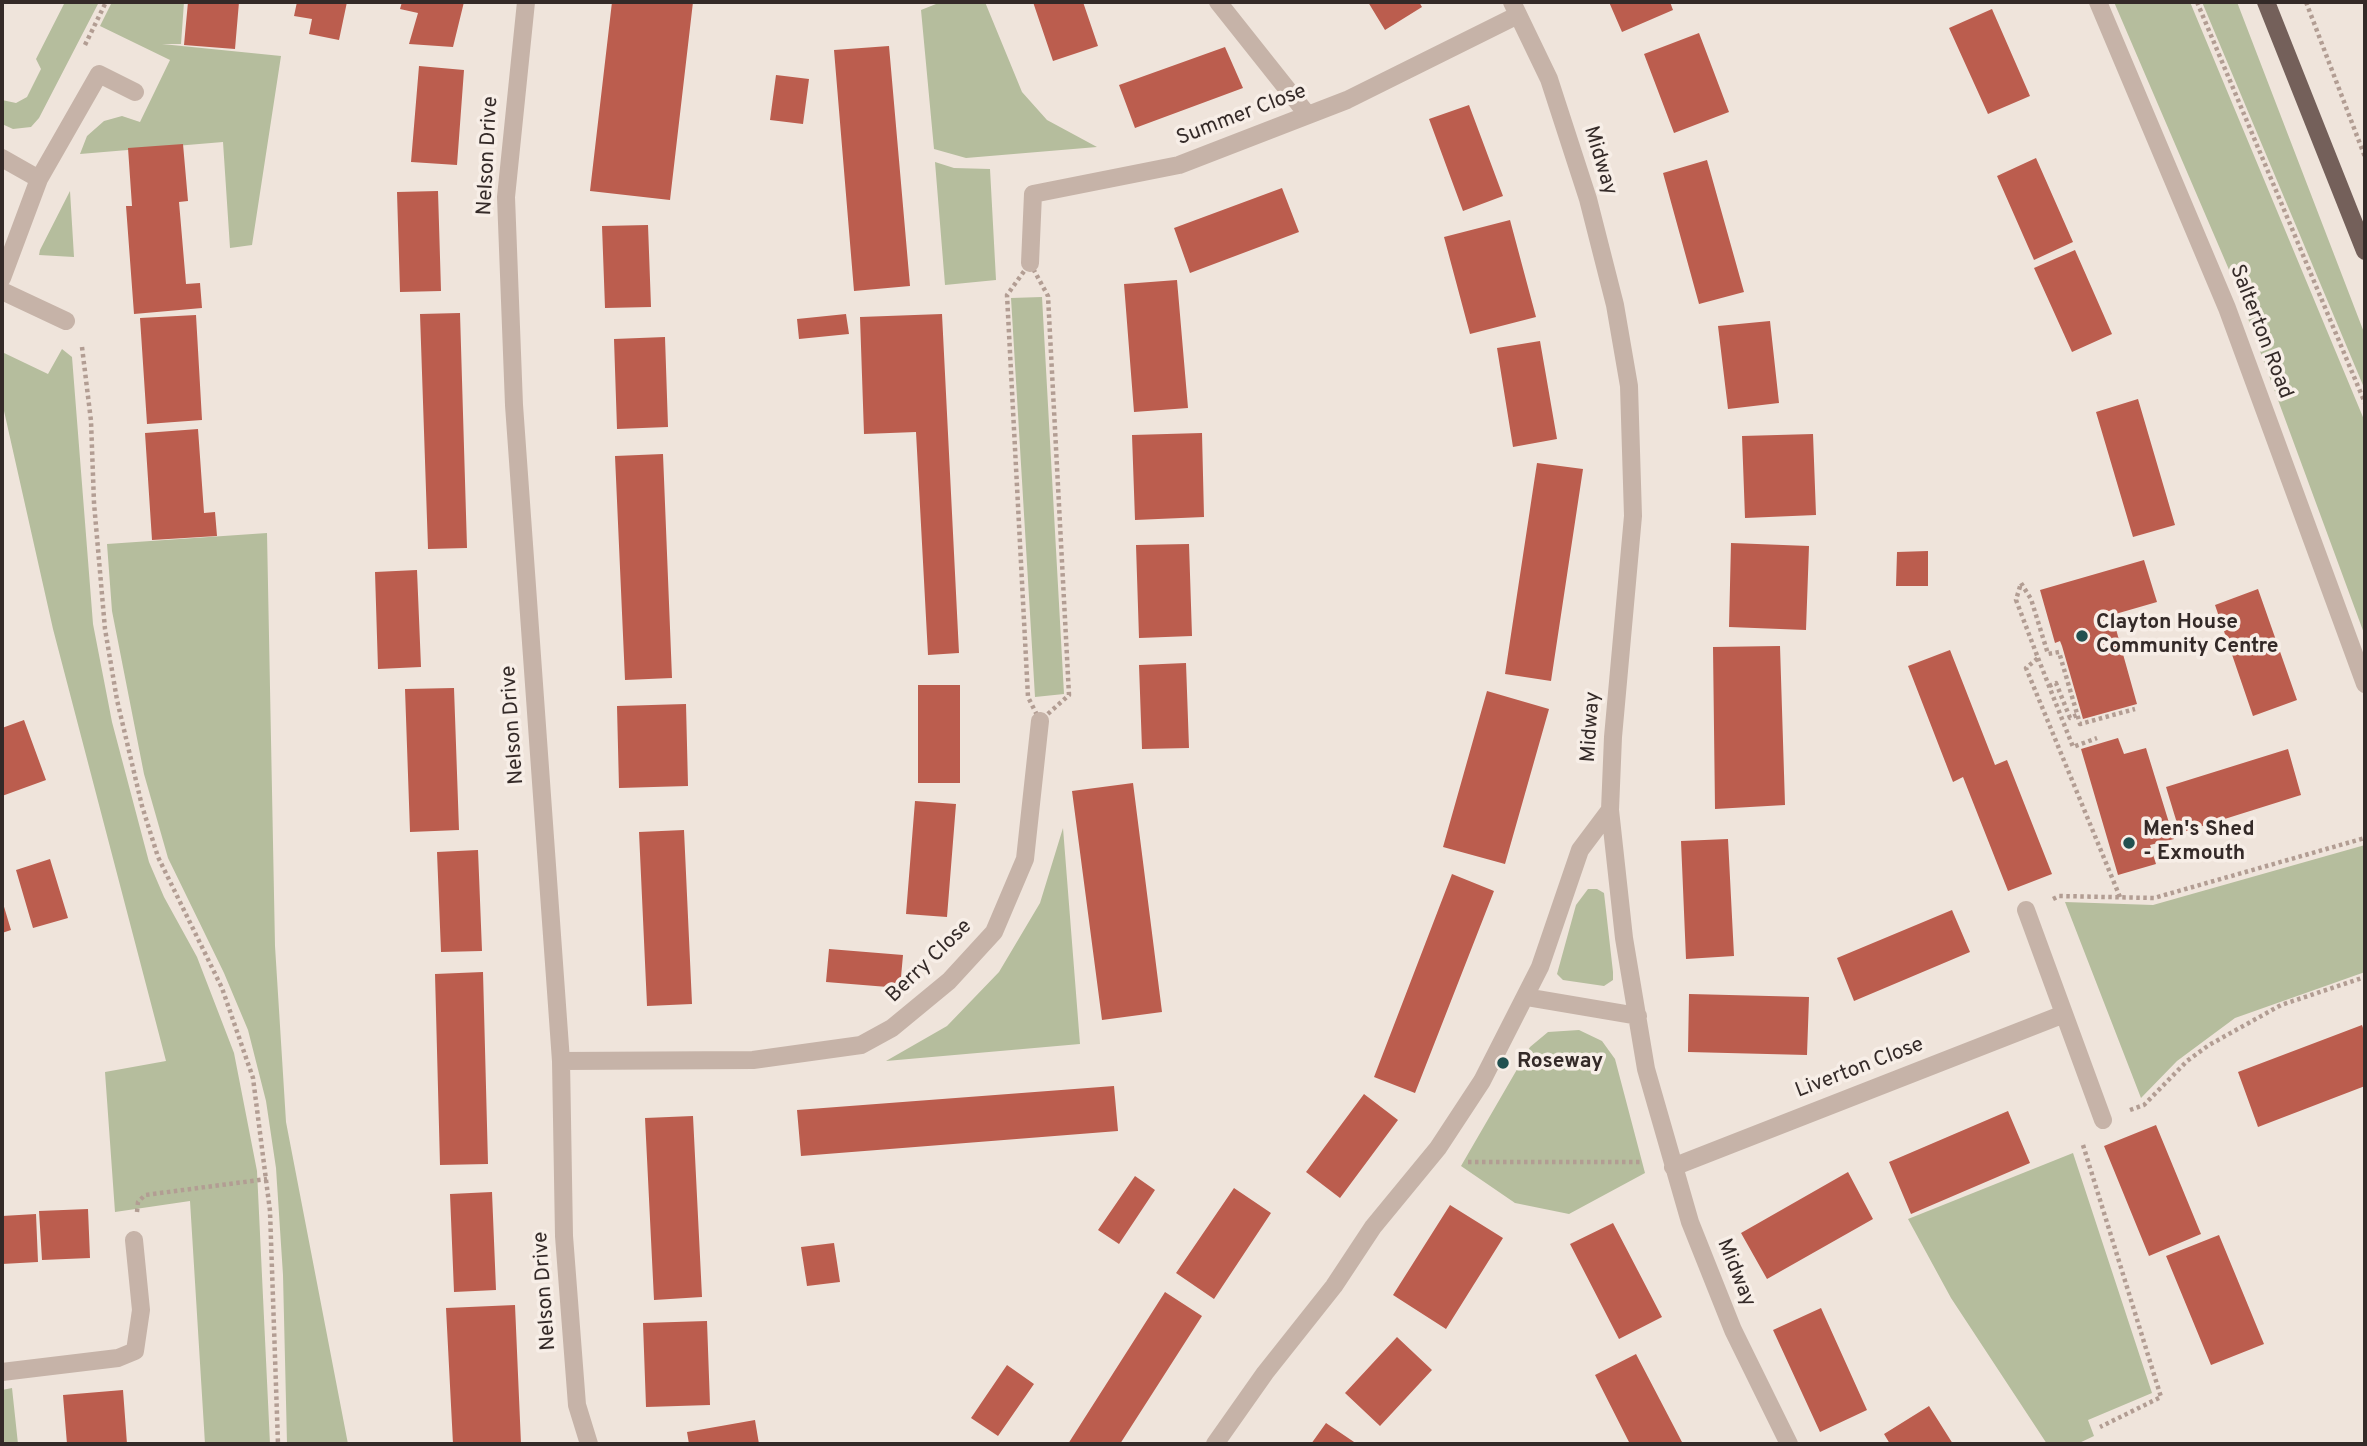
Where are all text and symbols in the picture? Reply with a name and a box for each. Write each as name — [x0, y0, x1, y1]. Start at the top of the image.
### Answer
street label: Summer Close — [1174, 80, 1310, 152]
street label: Nelson Drive — [473, 96, 505, 216]
street label: Midway — [1577, 123, 1621, 199]
street label: Salterton Road — [2223, 261, 2297, 403]
place label: Clayton House Community Centre — [2096, 611, 2278, 661]
marker: Clayton House Community Centre — [2074, 628, 2090, 644]
street label: Nelson Drive — [497, 665, 531, 785]
street label: Midway — [1577, 691, 1607, 763]
place label: Men's Shed - Exmouth — [2143, 818, 2255, 868]
marker: Men's Shed - Exmouth — [2121, 835, 2137, 851]
street label: Berry Close — [882, 915, 978, 1009]
street label: Liverton Close — [1792, 1033, 1928, 1105]
place label: Roseway — [1517, 1050, 1603, 1076]
marker: Roseway — [1495, 1055, 1511, 1071]
street label: Nelson Drive — [529, 1231, 563, 1351]
street label: Midway — [1710, 1235, 1760, 1311]

